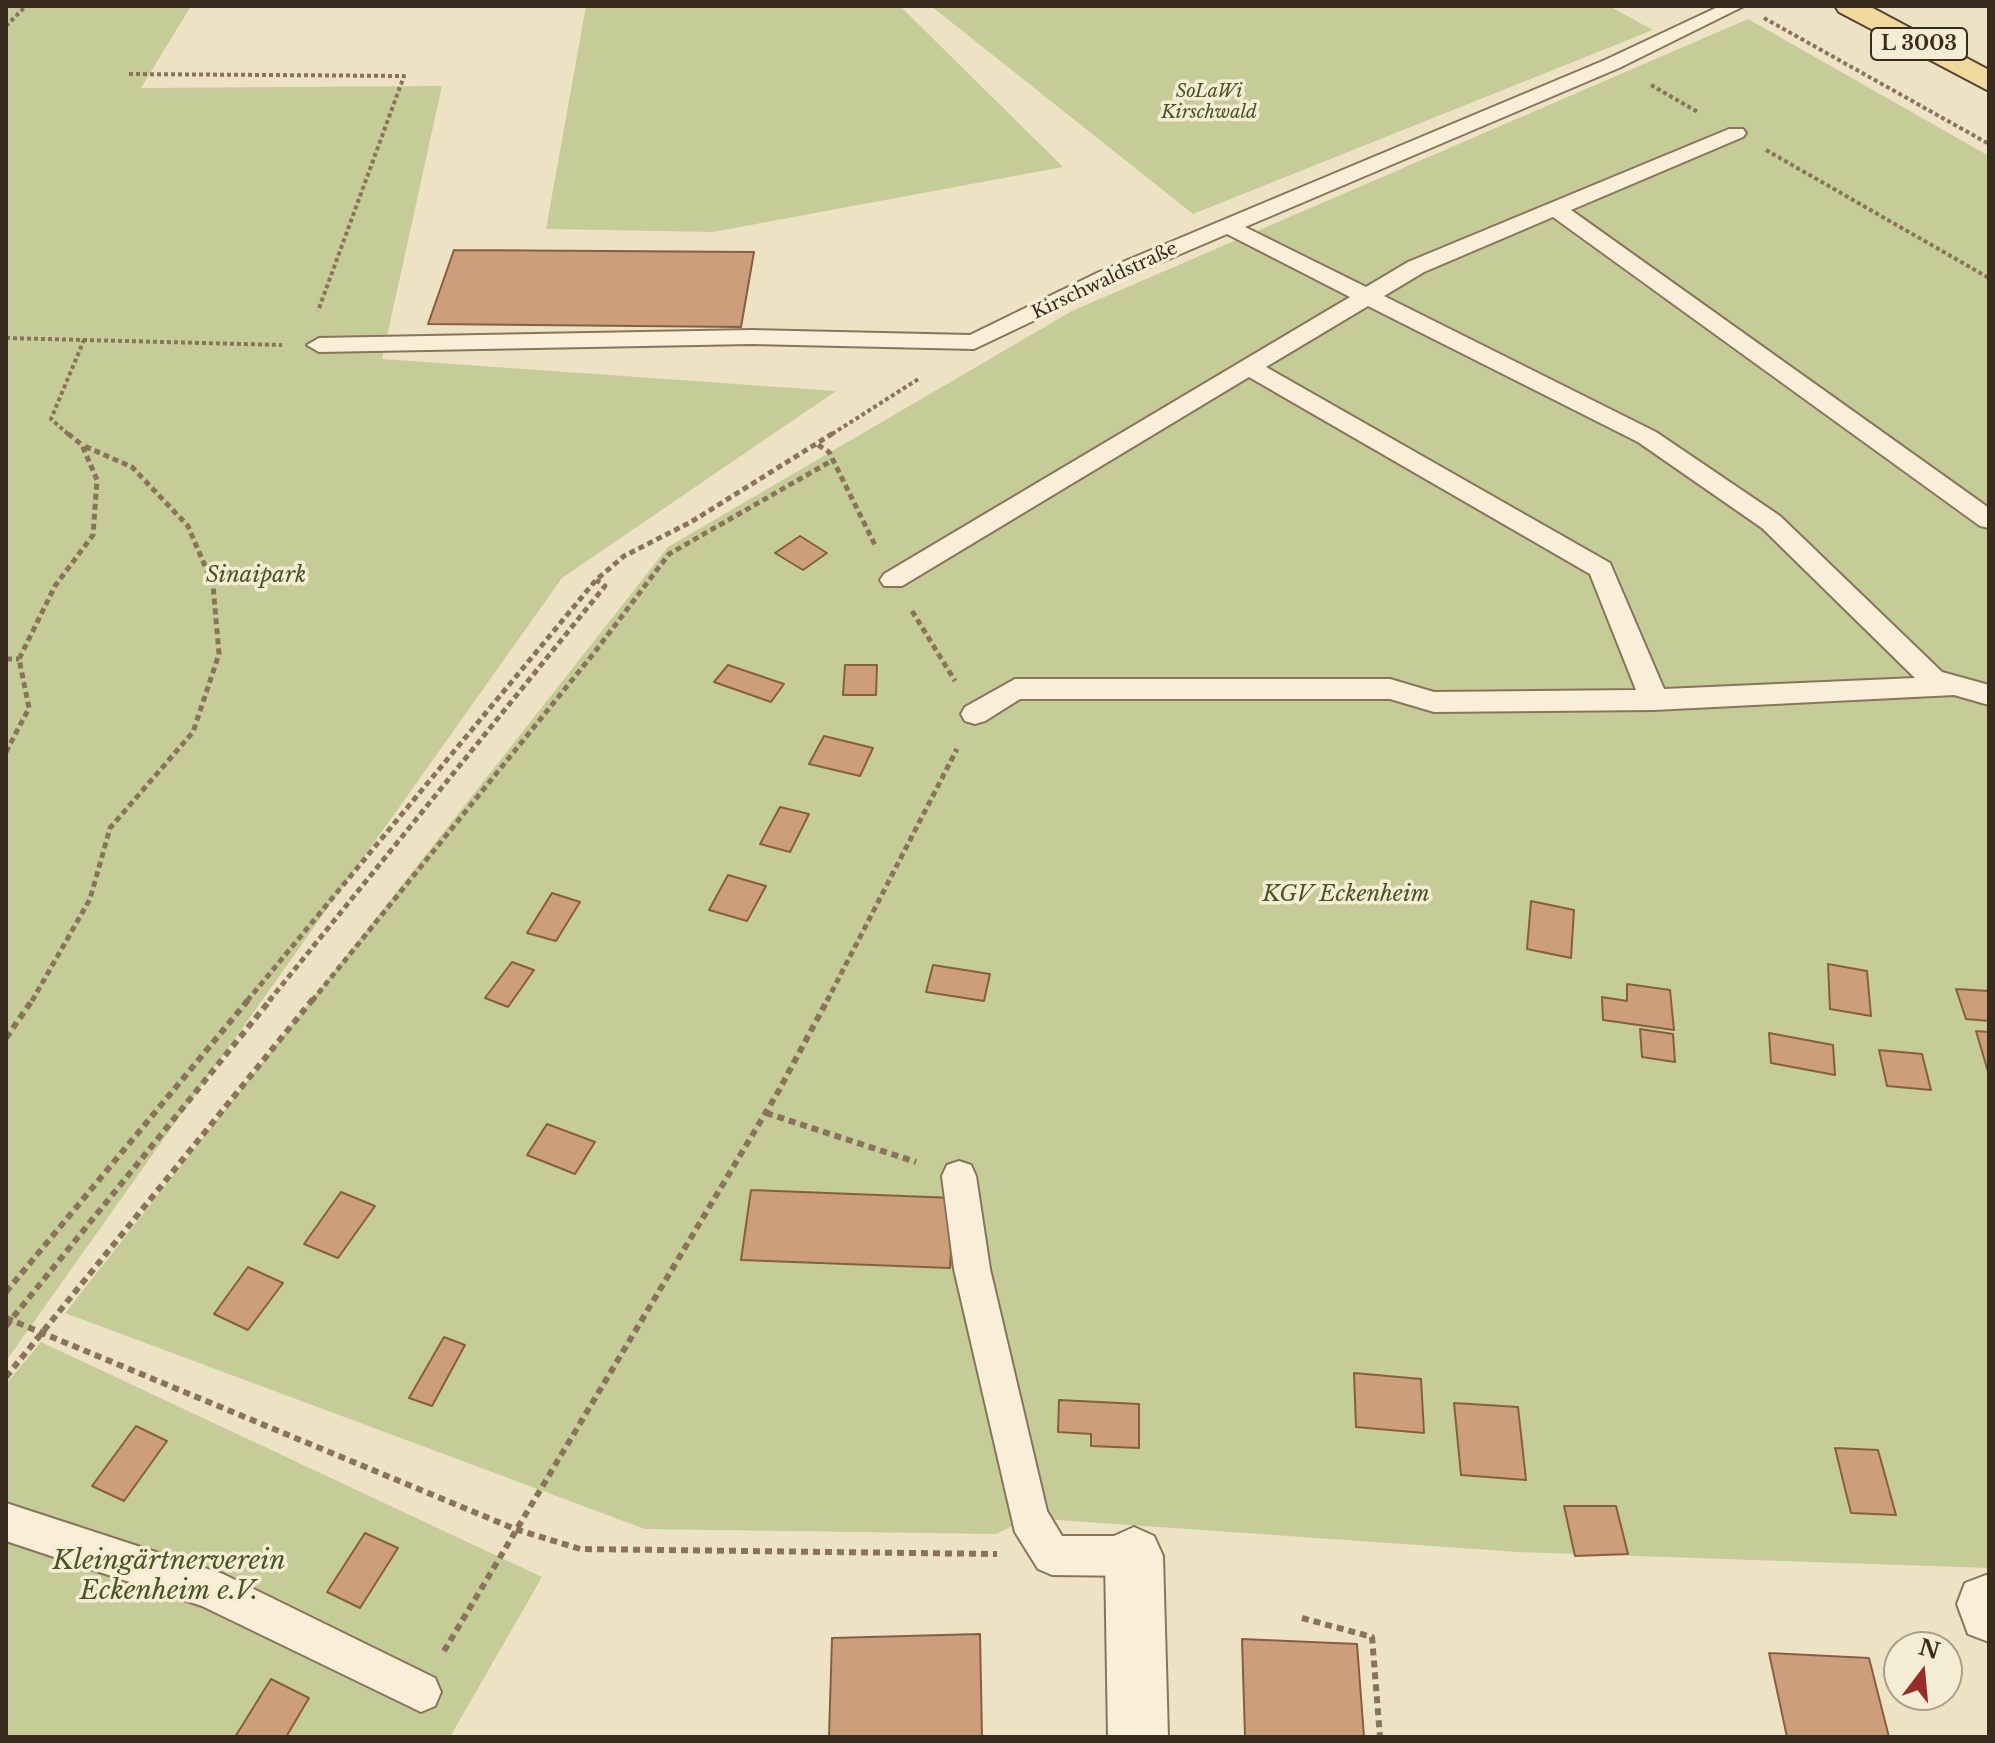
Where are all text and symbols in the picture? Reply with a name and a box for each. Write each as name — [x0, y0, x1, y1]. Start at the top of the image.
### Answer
road number: L 3003 — [1871, 28, 1967, 60]
park label: SoLaWi Kirschwald — [1161, 81, 1257, 124]
street label: Kirschwaldstraße — [1029, 238, 1181, 324]
park label: Sinaipark — [206, 563, 306, 589]
park label: KGV Eckenheim — [1262, 882, 1430, 908]
park label: Kleingärtnerverein Eckenheim e.V. — [52, 1546, 286, 1608]
north arrow — [1883, 1631, 1963, 1711]
text: N — [1916, 1634, 1943, 1665]

